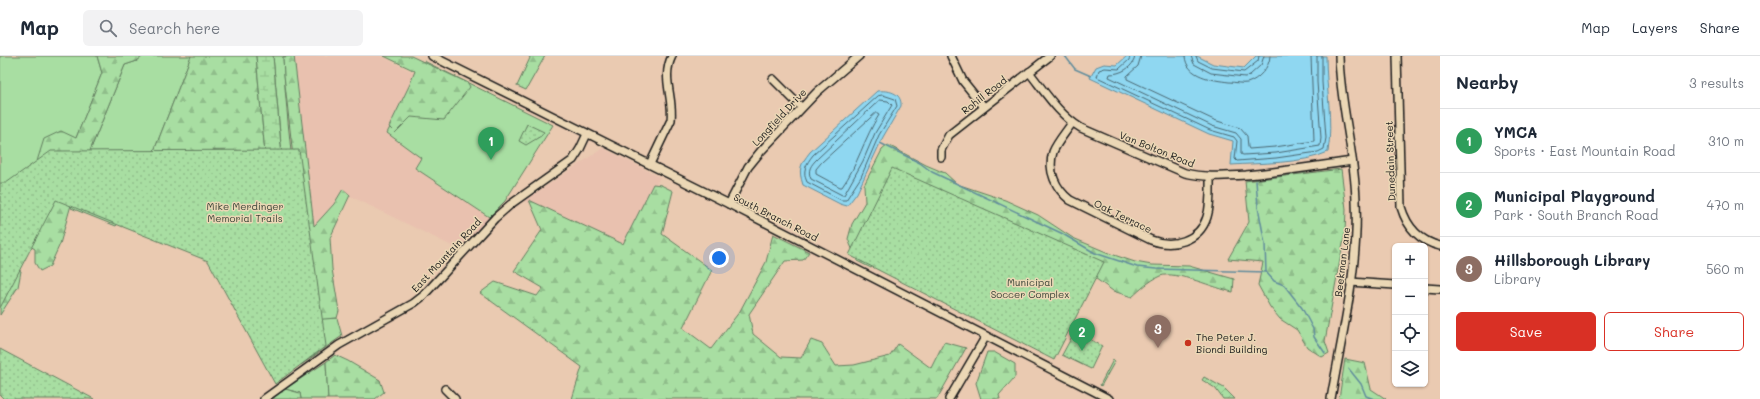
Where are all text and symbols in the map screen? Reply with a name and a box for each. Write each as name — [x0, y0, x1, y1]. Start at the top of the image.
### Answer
search box — [83, 10, 363, 46]
text: Map — [20, 15, 59, 40]
icon: search — [97, 17, 119, 39]
text: Search here — [129, 18, 220, 38]
text: Map — [1581, 18, 1610, 37]
text: Layers — [1632, 18, 1678, 37]
text: Share — [1700, 18, 1740, 37]
text: Nearby — [1456, 71, 1518, 93]
street label: Rohill Road — [958, 73, 1010, 117]
text: 3 results — [1689, 74, 1744, 91]
street label: Longfield Drive — [749, 85, 809, 149]
street label: Dunedain Street — [1382, 121, 1398, 201]
text: YMCA — [1494, 122, 1538, 142]
pin: 1 — [478, 127, 504, 160]
street label: Van Bolton Road — [1117, 128, 1197, 170]
text: 1 — [1466, 132, 1472, 149]
text: 310 m — [1708, 132, 1744, 149]
text: Sports · East Mountain Road — [1494, 142, 1675, 159]
text: Municipal Playground — [1494, 186, 1655, 206]
street label: South Branch Road — [731, 190, 821, 244]
street label: Oak Terrace — [1092, 196, 1154, 236]
text: 2 — [1465, 196, 1473, 213]
text: 470 m — [1707, 196, 1744, 213]
park label: Mike Merdinger Memorial Trails — [207, 199, 283, 225]
text: Park · South Branch Road — [1494, 206, 1658, 223]
street label: East Mountain Road — [408, 215, 484, 295]
street label: Beekman Lane — [1331, 226, 1353, 298]
map controls — [1392, 243, 1428, 387]
button: + — [1392, 243, 1428, 279]
your location — [709, 248, 729, 268]
text: Hillsborough Library — [1494, 250, 1650, 270]
text: 3 — [1465, 260, 1473, 277]
text: 560 m — [1706, 260, 1744, 277]
text: Library — [1494, 270, 1541, 287]
park label: Municipal Soccer Complex — [991, 275, 1069, 301]
button: − — [1392, 279, 1428, 315]
button: Save — [1456, 312, 1596, 351]
button: Share — [1604, 312, 1744, 351]
pin: 3 — [1145, 315, 1171, 348]
button: locate — [1392, 315, 1428, 351]
pin: 2 — [1069, 318, 1095, 351]
place label: The Peter J. Biondi Building — [1196, 330, 1268, 356]
marker: The Peter J. Biondi Building — [1183, 338, 1193, 348]
button: layers — [1392, 351, 1428, 387]

